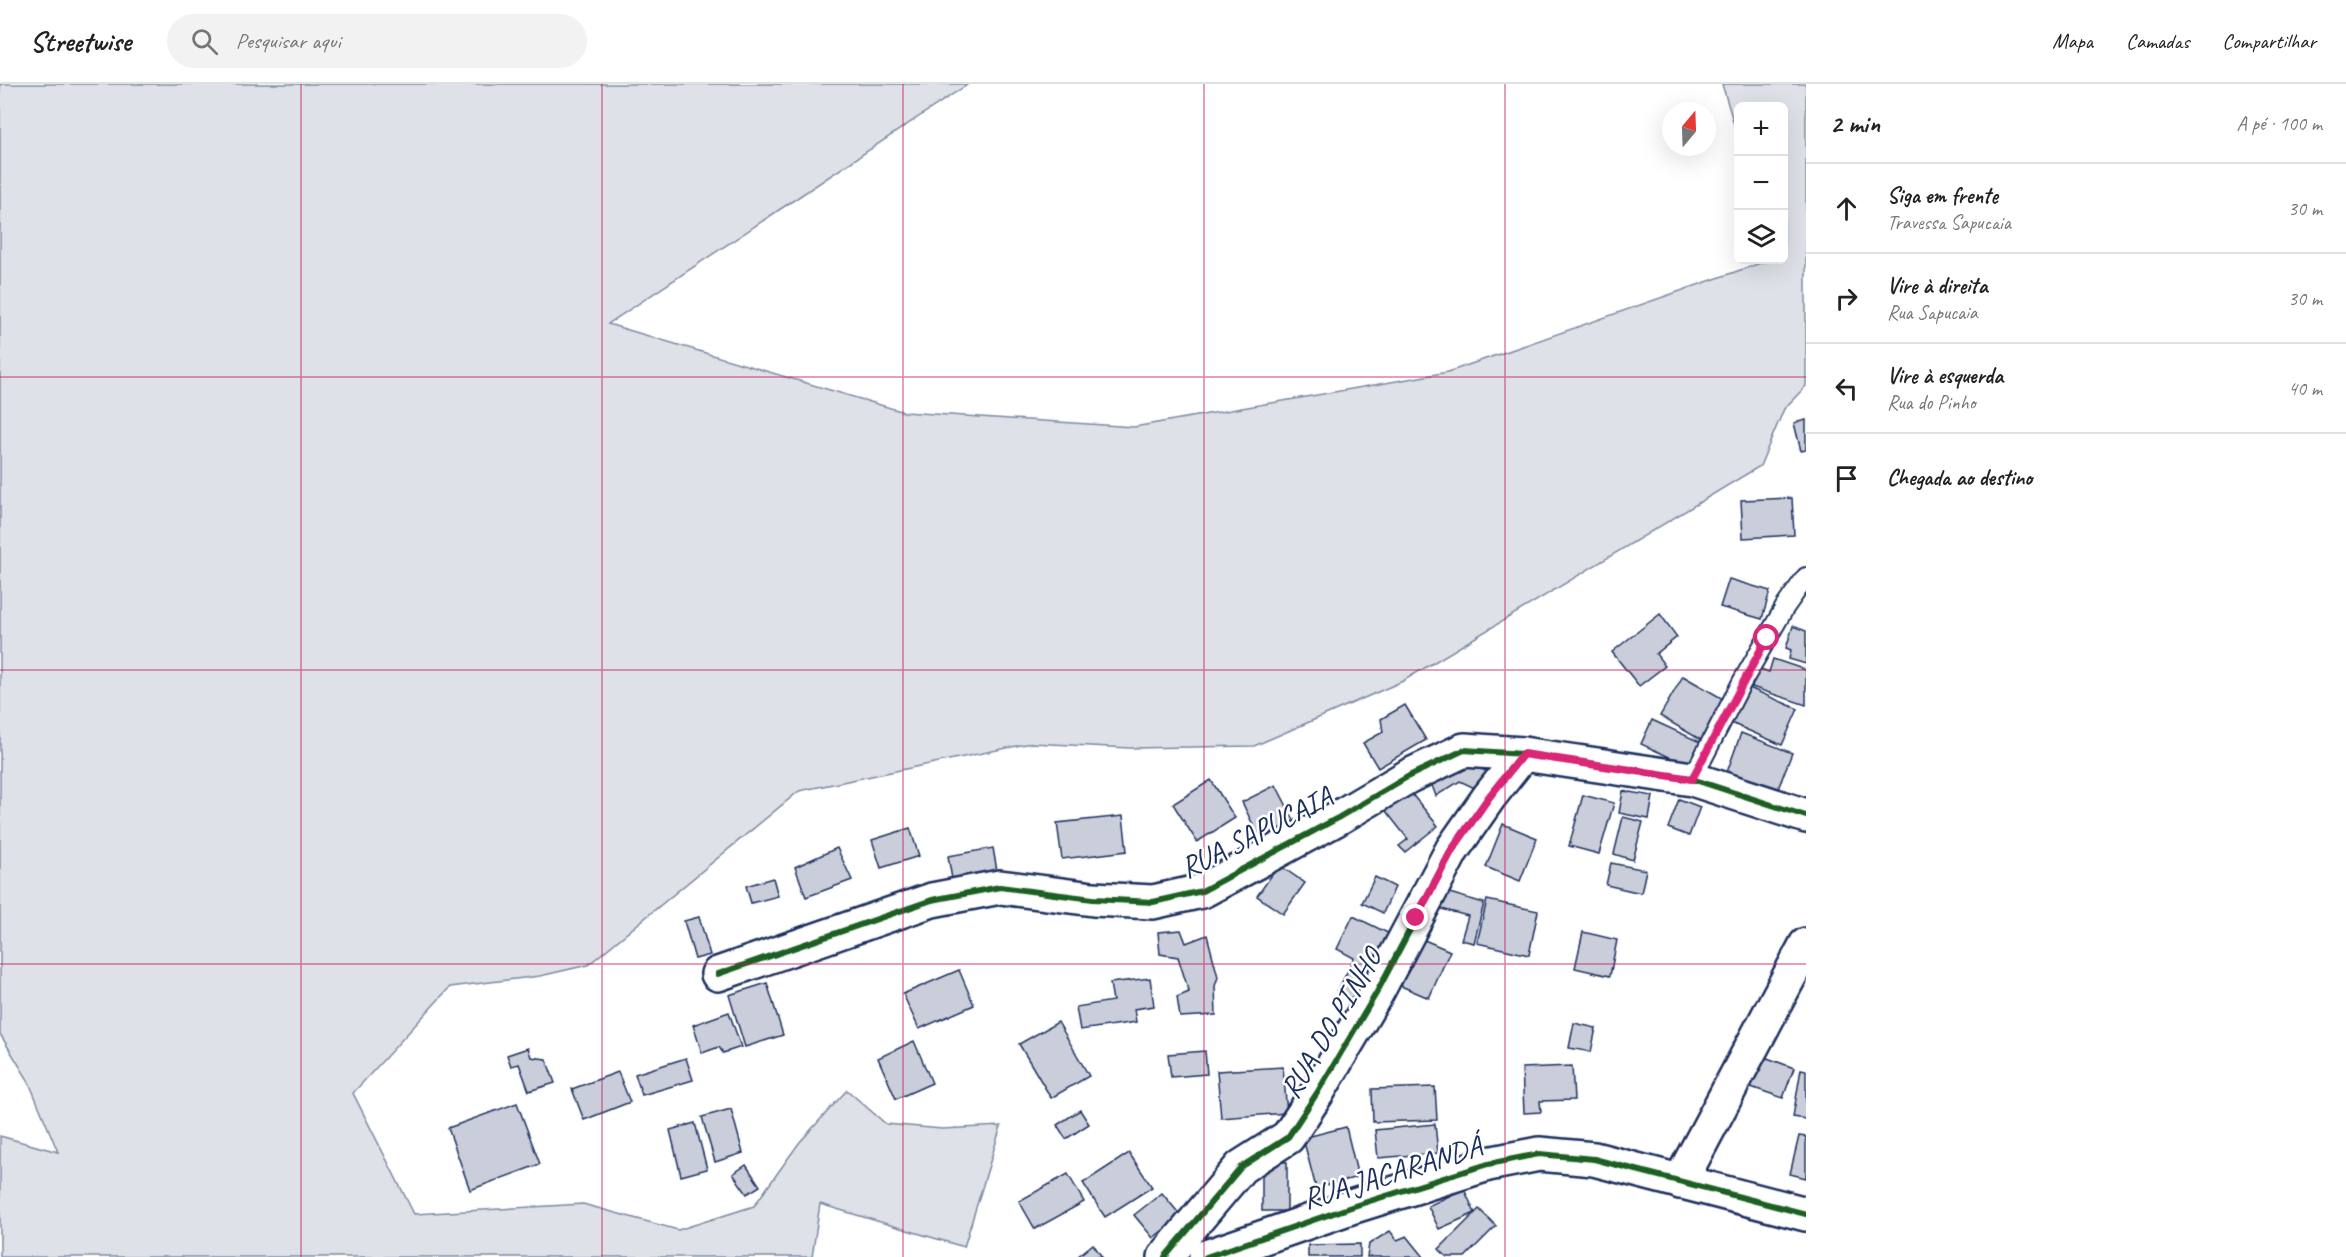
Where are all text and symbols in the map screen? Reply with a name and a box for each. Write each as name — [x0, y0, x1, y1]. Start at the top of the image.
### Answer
search box — [167, 14, 587, 68]
text: Streetwise — [30, 24, 131, 59]
icon: search — [188, 25, 221, 58]
text: Pesquisar aqui — [236, 27, 341, 55]
text: Mapa — [2052, 28, 2093, 54]
text: Camadas — [2126, 28, 2189, 54]
text: Compartilhar — [2222, 28, 2316, 54]
north arrow — [1662, 102, 1716, 156]
map controls — [1734, 102, 1788, 264]
button: + — [1734, 102, 1788, 156]
text: 2 min — [1830, 107, 1880, 140]
text: A pé · 100 m — [2237, 111, 2322, 136]
button: − — [1734, 156, 1788, 210]
text: Siga em frente — [1887, 182, 1998, 210]
icon: ahead — [1830, 192, 1863, 225]
text: 30 m — [2288, 196, 2322, 221]
button: layers — [1734, 210, 1788, 264]
text: Travessa Sapucaia — [1887, 210, 2011, 235]
text: Vire à direita — [1887, 272, 1987, 300]
icon: right — [1830, 282, 1863, 315]
text: 30 m — [2288, 286, 2322, 311]
text: Rua Sapucaia — [1887, 300, 1978, 325]
text: Vire à esquerda — [1887, 362, 2003, 390]
icon: left — [1830, 372, 1863, 405]
text: 40 m — [2288, 376, 2322, 401]
text: Rua do Pinho — [1887, 390, 1976, 415]
icon: arrive — [1830, 462, 1863, 495]
text: Chegada ao destino — [1887, 464, 2032, 492]
route start — [1753, 624, 1779, 650]
street label: RUA SAPUCAIA — [1174, 777, 1340, 887]
route end — [1402, 904, 1428, 930]
street label: RUA DO PINHO — [1271, 939, 1392, 1105]
street label: RUA JACARANDÁ — [1298, 1126, 1490, 1217]

